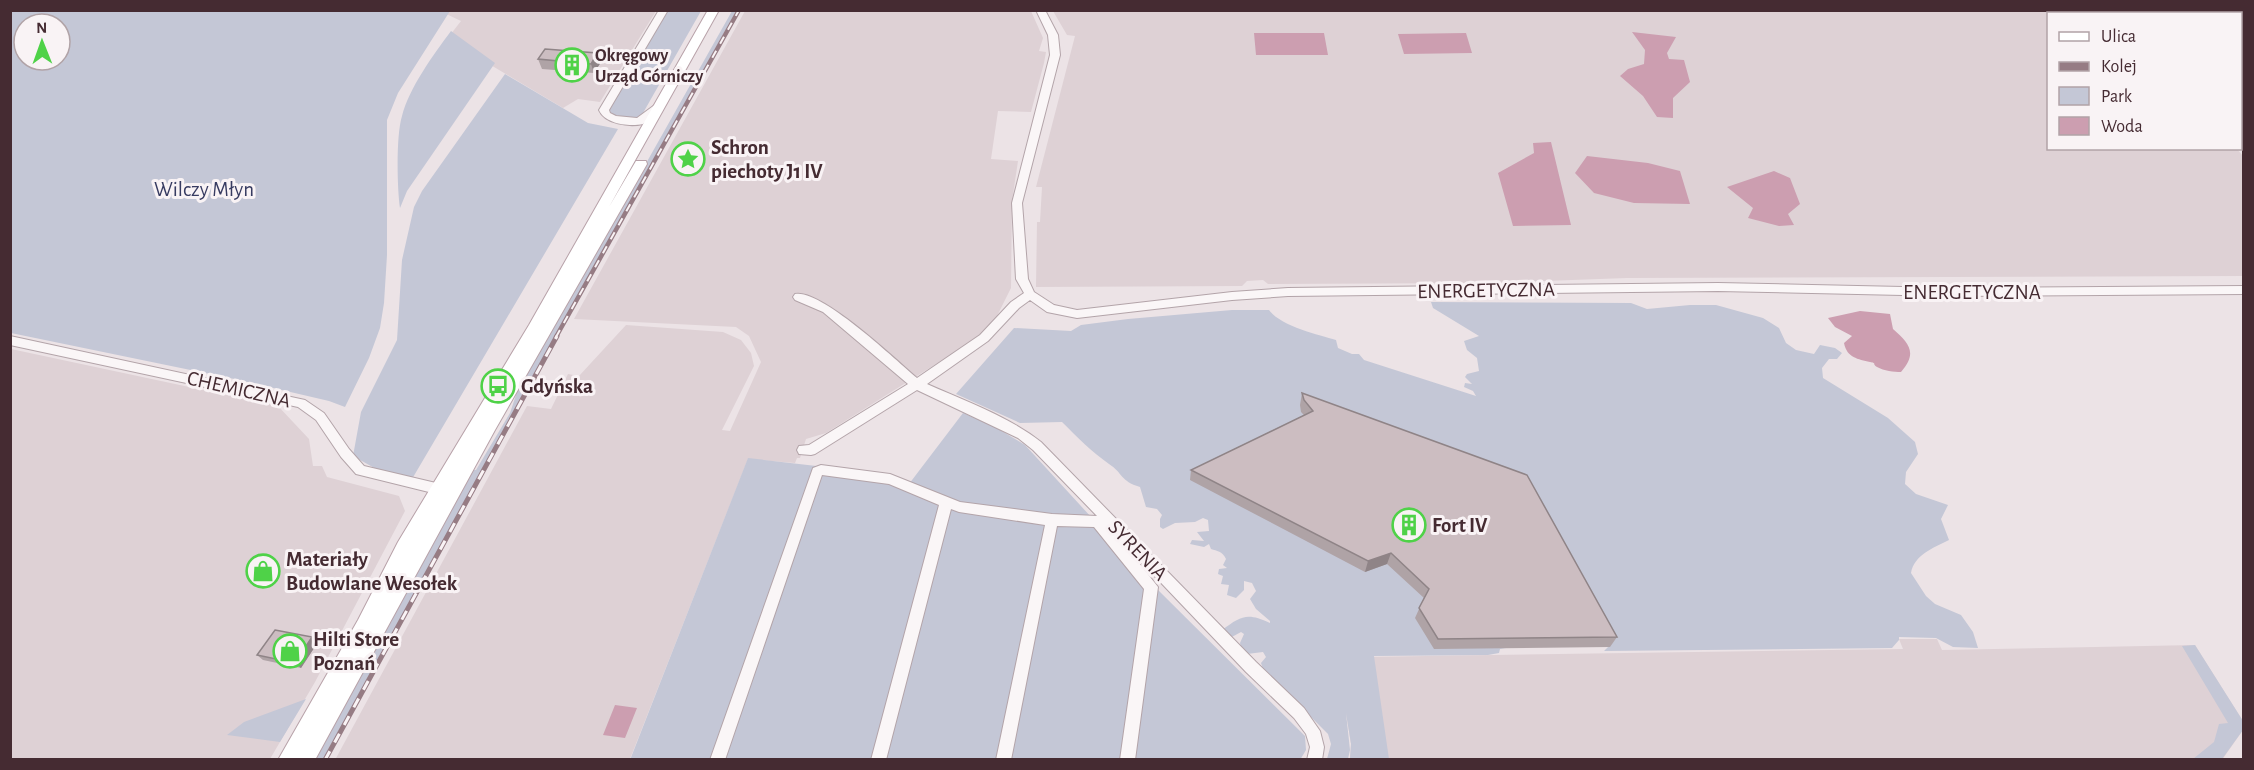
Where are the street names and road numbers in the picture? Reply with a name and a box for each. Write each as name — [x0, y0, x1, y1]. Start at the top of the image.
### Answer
street label: ENERGETYCZNA — [1417, 279, 1555, 302]
street label: ENERGETYCZNA — [1903, 282, 2041, 303]
street label: CHEMICZNA — [185, 367, 293, 412]
street label: SYRENIA — [1104, 516, 1171, 585]

